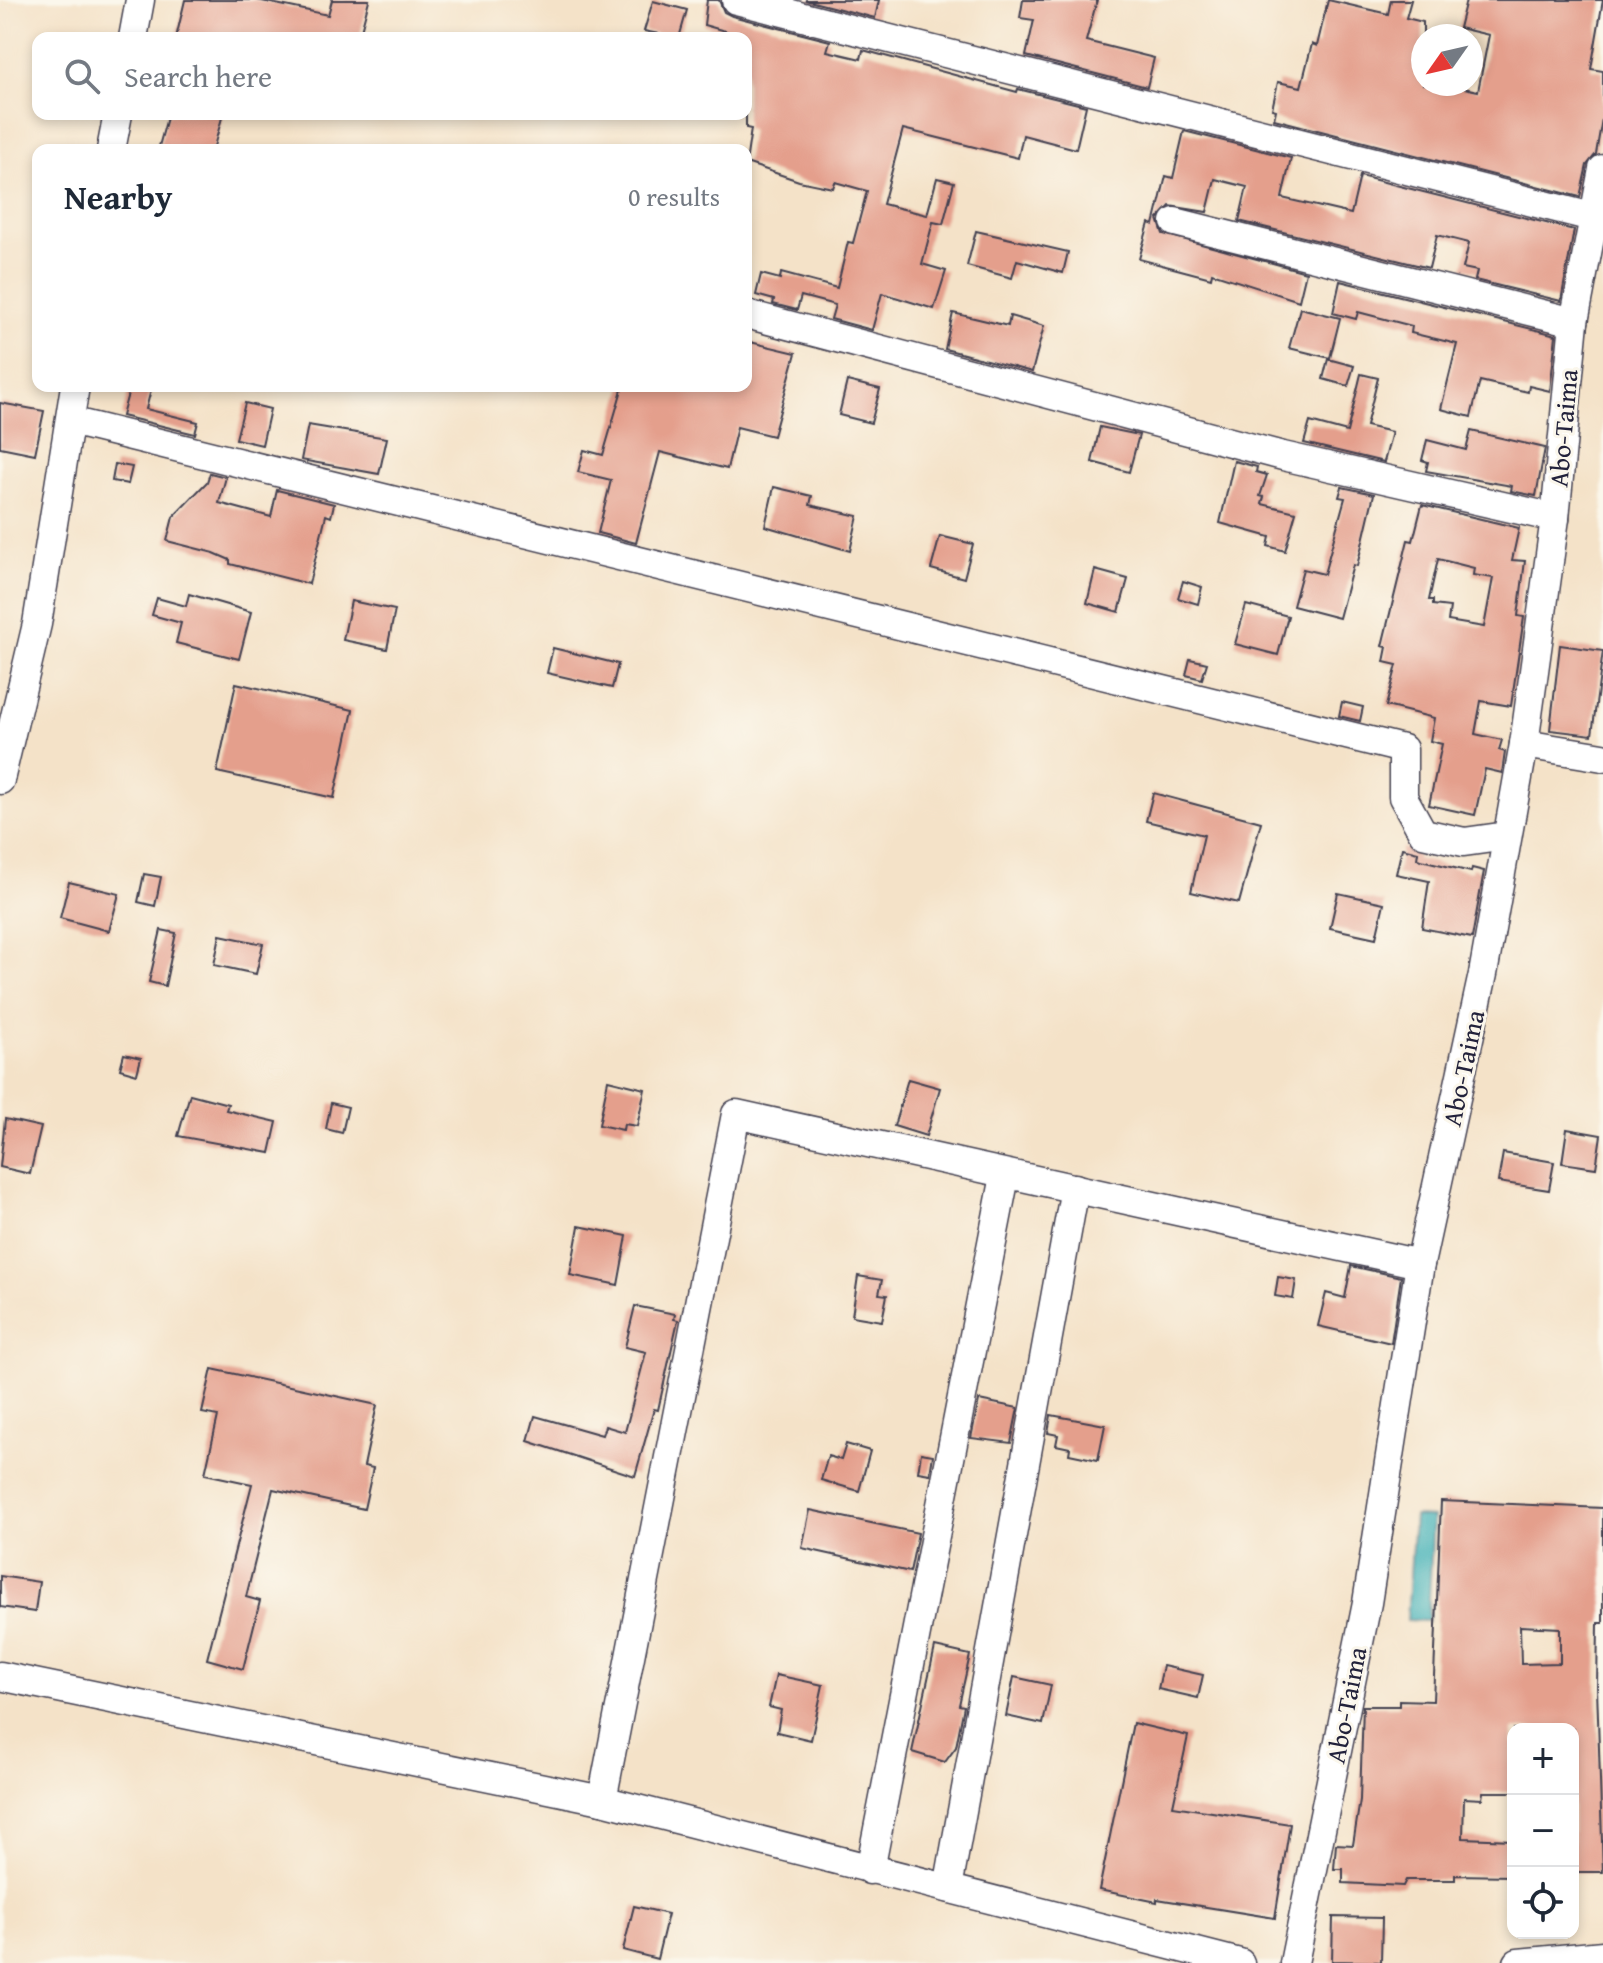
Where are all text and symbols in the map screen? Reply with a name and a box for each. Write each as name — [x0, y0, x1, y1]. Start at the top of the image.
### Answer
north arrow — [1411, 24, 1483, 96]
search box — [32, 32, 752, 120]
icon: search — [60, 54, 104, 98]
text: Search here — [124, 54, 272, 98]
text: Nearby — [64, 172, 173, 221]
text: 0 results — [628, 177, 720, 216]
street label: Abo-Taima — [1538, 367, 1588, 489]
street label: Abo-Taima — [1432, 1005, 1494, 1130]
street label: Abo-Taima — [1316, 1643, 1377, 1767]
map controls — [1507, 1723, 1579, 1939]
button: + — [1507, 1723, 1579, 1795]
button: − — [1507, 1795, 1579, 1867]
button: locate — [1507, 1867, 1579, 1939]

